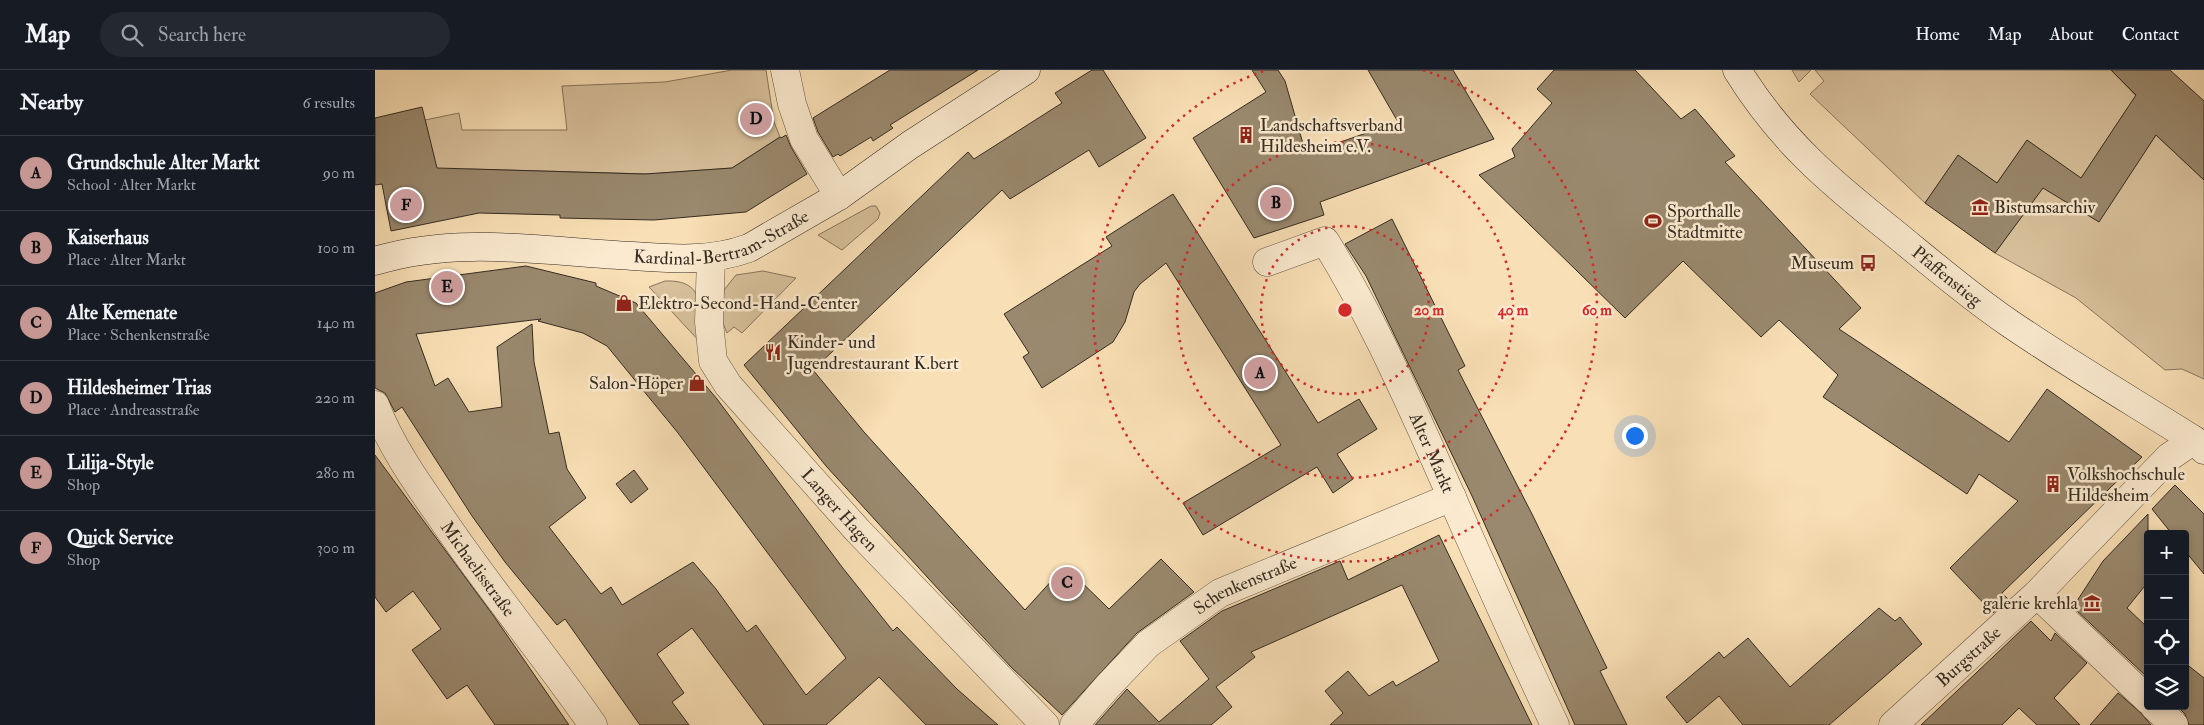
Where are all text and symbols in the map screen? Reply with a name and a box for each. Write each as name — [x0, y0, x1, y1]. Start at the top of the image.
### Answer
search box — [100, 12, 450, 57]
text: Map — [25, 19, 70, 50]
icon: search — [118, 21, 146, 49]
text: Search here — [158, 23, 246, 47]
text: Home — [1915, 23, 1960, 46]
text: Map — [1988, 23, 2022, 46]
text: About — [2050, 23, 2094, 46]
text: Contact — [2122, 23, 2179, 46]
text: Nearby — [20, 89, 83, 116]
text: 6 results — [303, 93, 355, 113]
pin: D — [740, 100, 772, 138]
place label: Landschaftsverband Hildesheim e.V. — [1260, 114, 1403, 158]
building icon: Landschaftsverband Hildesheim e.V. — [1236, 125, 1256, 145]
text: Grundschule Alter Markt — [67, 151, 260, 175]
text: A — [31, 163, 41, 183]
text: 90 m — [323, 163, 355, 183]
text: School · Alter Markt — [67, 175, 196, 195]
pin: B — [1260, 184, 1292, 222]
pin: F — [390, 186, 422, 224]
place label: Bistumsarchiv — [1994, 196, 2095, 219]
museum icon: Bistumsarchiv — [1970, 197, 1990, 217]
place label: Sporthalle Stadtmitte — [1667, 200, 1743, 244]
street label: Kardinal-Bertram-Straße — [632, 205, 814, 271]
sports icon: Sporthalle Stadtmitte — [1643, 211, 1663, 231]
text: Kaiserhaus — [67, 226, 149, 250]
text: B — [31, 238, 41, 258]
text: 100 m — [317, 238, 355, 258]
street label: Pfaffenstieg — [1907, 241, 1988, 312]
text: Place · Alter Markt — [67, 250, 186, 270]
place label: Museum — [1791, 252, 1854, 275]
bus stop icon: Museum — [1858, 253, 1878, 273]
pin: E — [431, 268, 463, 306]
place label: Elektro-Second-Hand-Center — [638, 292, 857, 315]
shop icon: Elektro-Second-Hand-Center — [614, 293, 634, 313]
text: Alte Kemenate — [67, 301, 177, 325]
centre of rings — [1336, 301, 1354, 319]
text: 20 m — [1414, 301, 1444, 320]
text: 40 m — [1497, 301, 1529, 320]
text: 60 m — [1582, 301, 1612, 320]
text: C — [30, 313, 42, 333]
text: 140 m — [317, 313, 355, 333]
text: Place · Schenkenstraße — [67, 325, 210, 345]
place label: Kinder- und Jugendrestaurant K.bert — [786, 331, 959, 375]
restaurant icon: Kinder- und Jugendrestaurant K.bert — [763, 342, 783, 362]
pin: A — [1244, 354, 1276, 392]
place label: Salon-Höper — [589, 372, 683, 395]
shop icon: Salon-Höper — [687, 373, 707, 393]
text: Hildesheimer Trias — [67, 376, 211, 400]
text: D — [29, 388, 43, 408]
text: 220 m — [315, 388, 355, 408]
text: Place · Andreasstraße — [67, 400, 200, 420]
street label: Alter Markt — [1403, 408, 1459, 497]
your location — [1622, 423, 1648, 449]
text: Lilija-Style — [67, 451, 154, 475]
text: E — [30, 463, 42, 483]
text: 280 m — [315, 463, 355, 483]
place label: Volkshochschule Hildesheim — [2067, 463, 2185, 507]
street label: Langer Hagen — [796, 464, 883, 557]
building icon: Volkshochschule Hildesheim — [2043, 474, 2063, 494]
text: Shop — [67, 475, 100, 495]
street label: Michaelisstraße — [435, 517, 520, 622]
text: Quick Service — [67, 526, 173, 550]
map controls — [2144, 530, 2189, 710]
button: + — [2144, 530, 2189, 575]
text: F — [31, 538, 41, 558]
text: 300 m — [317, 538, 355, 558]
text: Shop — [67, 550, 100, 570]
street label: Schenkenstraße — [1189, 551, 1301, 620]
pin: C — [1051, 564, 1083, 602]
button: − — [2144, 575, 2189, 620]
place label: galerie krehla — [1983, 592, 2079, 615]
museum icon: galerie krehla — [2082, 593, 2102, 613]
button: locate — [2144, 620, 2189, 665]
street label: Burgstraße — [1931, 621, 2006, 692]
button: layers — [2144, 665, 2189, 710]

